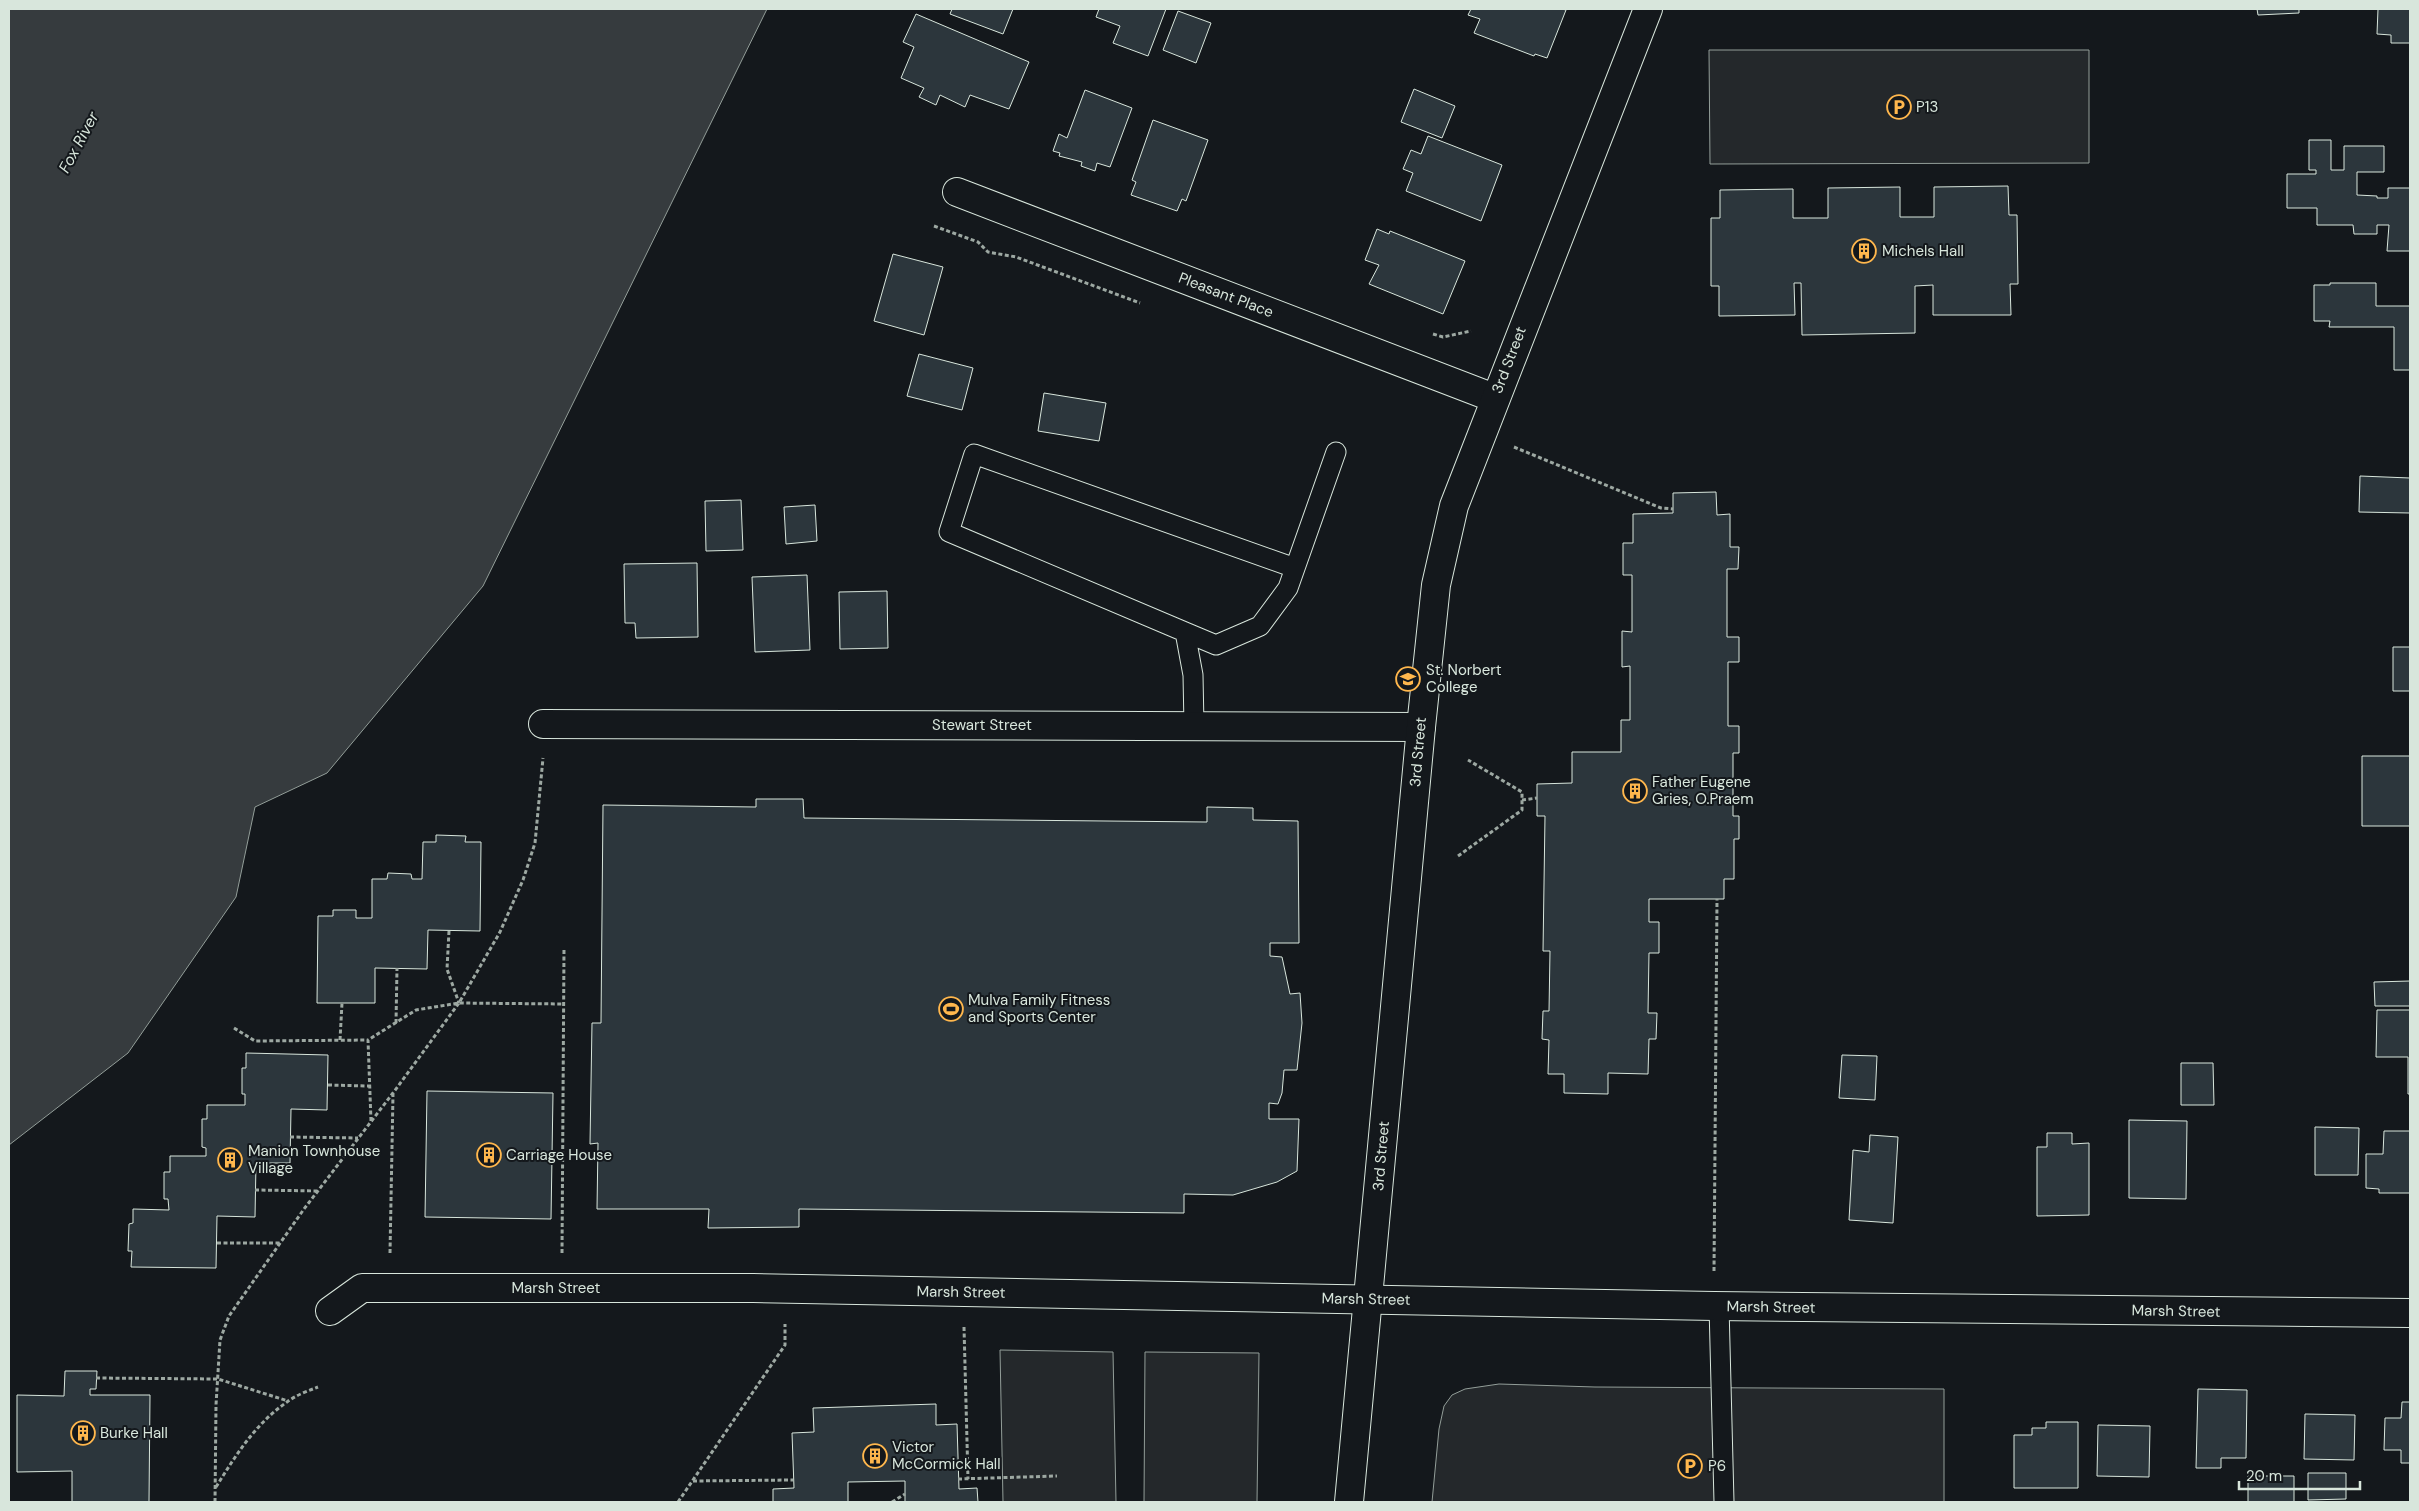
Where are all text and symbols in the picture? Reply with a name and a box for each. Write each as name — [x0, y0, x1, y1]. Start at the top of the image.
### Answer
parking icon: P13 — [1886, 94, 1912, 120]
place label: P13 — [1916, 97, 1938, 117]
water label: Fox River — [54, 107, 104, 177]
building icon: Michels Hall — [1851, 238, 1877, 264]
place label: Michels Hall — [1882, 241, 1964, 261]
street label: Pleasant Place — [1176, 268, 1276, 322]
street label: 3rd Street — [1487, 324, 1531, 396]
place label: St. Norbert College — [1426, 660, 1502, 697]
school or university icon: St. Norbert College — [1395, 666, 1421, 692]
street label: Stewart Street — [932, 715, 1032, 735]
street label: 3rd Street — [1405, 716, 1431, 788]
place label: Father Eugene Gries, O.Praem — [1652, 772, 1754, 809]
building icon: Father Eugene Gries, O.Praem — [1622, 778, 1648, 804]
place label: Mulva Family Fitness and Sports Center — [968, 990, 1110, 1027]
sports icon: Mulva Family Fitness and Sports Center — [938, 996, 964, 1022]
street label: 3rd Street — [1368, 1120, 1394, 1192]
place label: Manion Townhouse Village — [248, 1141, 380, 1178]
building icon: Carriage House — [476, 1142, 502, 1168]
place label: Carriage House — [506, 1145, 612, 1165]
building icon: Manion Townhouse Village — [217, 1147, 243, 1173]
street label: Marsh Street — [512, 1278, 601, 1298]
street label: Marsh Street — [916, 1281, 1006, 1303]
street label: Marsh Street — [1321, 1288, 1411, 1310]
street label: Marsh Street — [1726, 1296, 1816, 1318]
street label: Marsh Street — [2131, 1300, 2221, 1322]
building icon: Burke Hall — [70, 1420, 96, 1446]
place label: Burke Hall — [100, 1423, 168, 1443]
place label: Victor McCormick Hall — [892, 1437, 1001, 1474]
building icon: Victor McCormick Hall — [862, 1443, 888, 1469]
parking icon: P6 — [1677, 1453, 1703, 1479]
place label: P6 — [1708, 1456, 1726, 1476]
scale bar — [2239, 1458, 2360, 1490]
text: 20 m — [2246, 1466, 2282, 1486]

